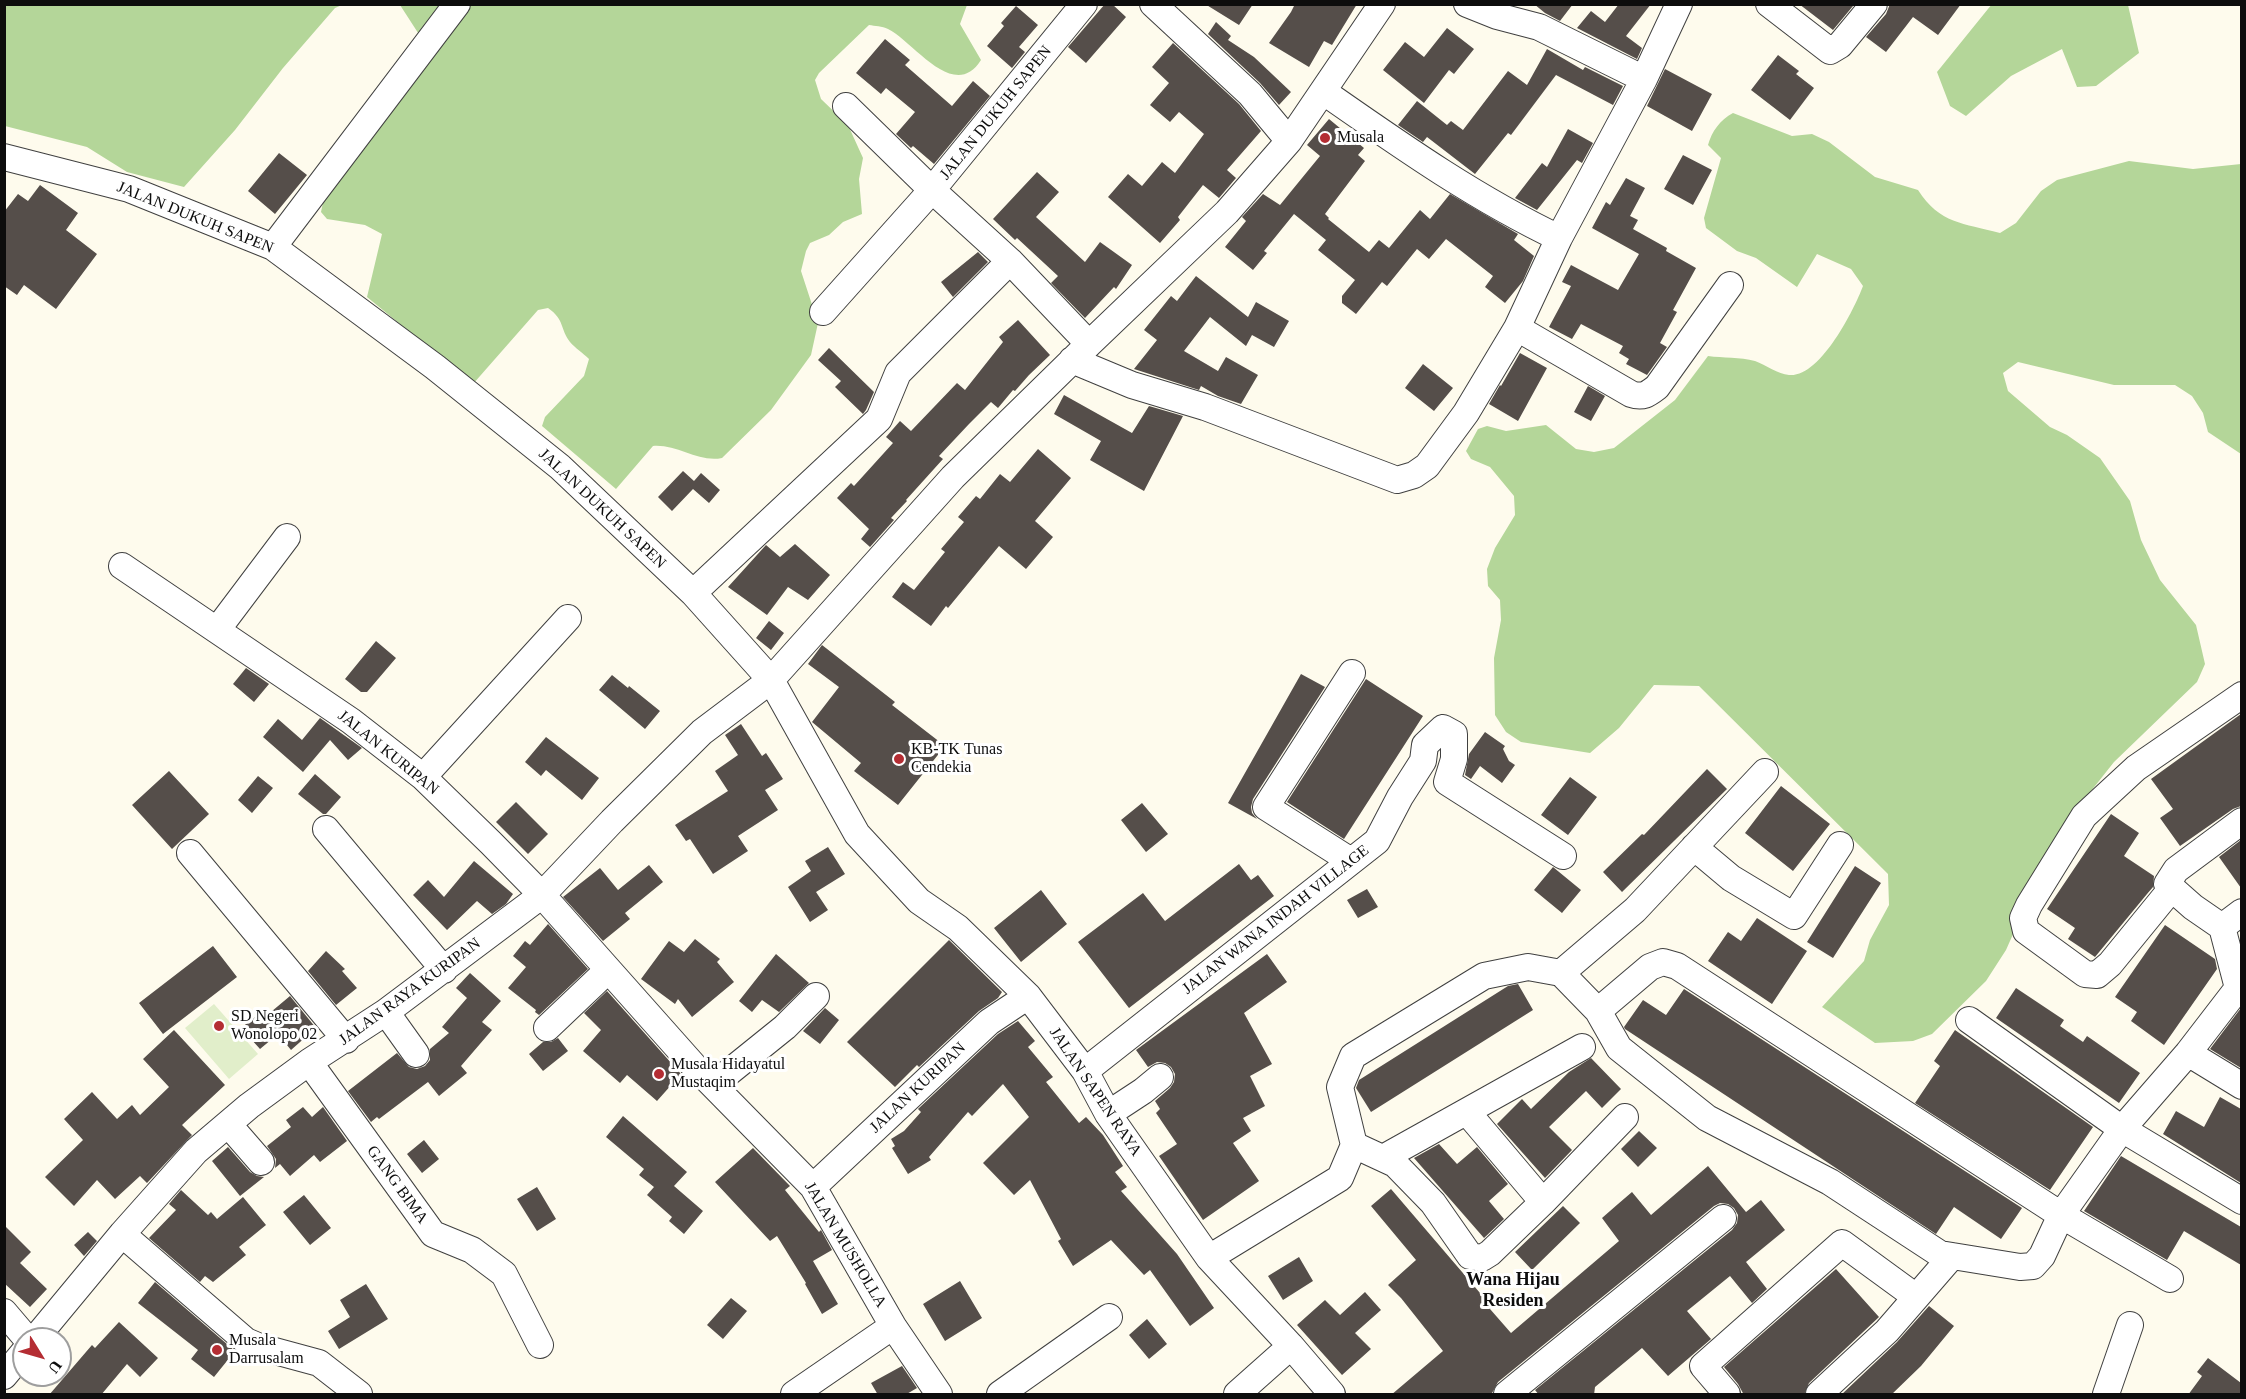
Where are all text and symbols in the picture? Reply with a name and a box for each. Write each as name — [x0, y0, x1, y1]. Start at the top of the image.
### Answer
street label: JALAN DUKUH SAPEN — [936, 42, 1056, 184]
place label: Musala — [1337, 128, 1384, 148]
marker: Musala — [1318, 131, 1332, 145]
street label: JALAN DUKUH SAPEN — [114, 178, 276, 258]
street label: JALAN DUKUH SAPEN — [534, 445, 670, 573]
street label: JALAN KURIPAN — [334, 706, 442, 800]
place label: KB-TK Tunas Cendekia — [911, 740, 1002, 778]
marker: KB-TK Tunas Cendekia — [892, 752, 906, 766]
street label: JALAN WANA INDAH VILLAGE — [1179, 841, 1373, 999]
street label: JALAN RAYA KURIPAN — [335, 934, 485, 1050]
place label: SD Negeri Wonolopo 02 — [231, 1007, 317, 1045]
marker: SD Negeri Wonolopo 02 — [212, 1019, 226, 1033]
street label: JALAN SAPEN RAYA — [1045, 1024, 1145, 1160]
street label: JALAN KURIPAN — [866, 1039, 970, 1137]
place label: Musala Hidayatul Mustaqim — [671, 1055, 785, 1093]
marker: Musala Hidayatul Mustaqim — [652, 1067, 666, 1081]
street label: GANG BIMA — [362, 1142, 432, 1228]
street label: JALAN MUSHOLLA — [800, 1179, 890, 1311]
district label: Wana Hijau Residen — [1466, 1269, 1560, 1312]
north arrow — [12, 1327, 72, 1387]
place label: Musala Darrusalam — [229, 1331, 304, 1369]
marker: Musala Darrusalam — [210, 1343, 224, 1357]
text: U — [45, 1357, 65, 1377]

